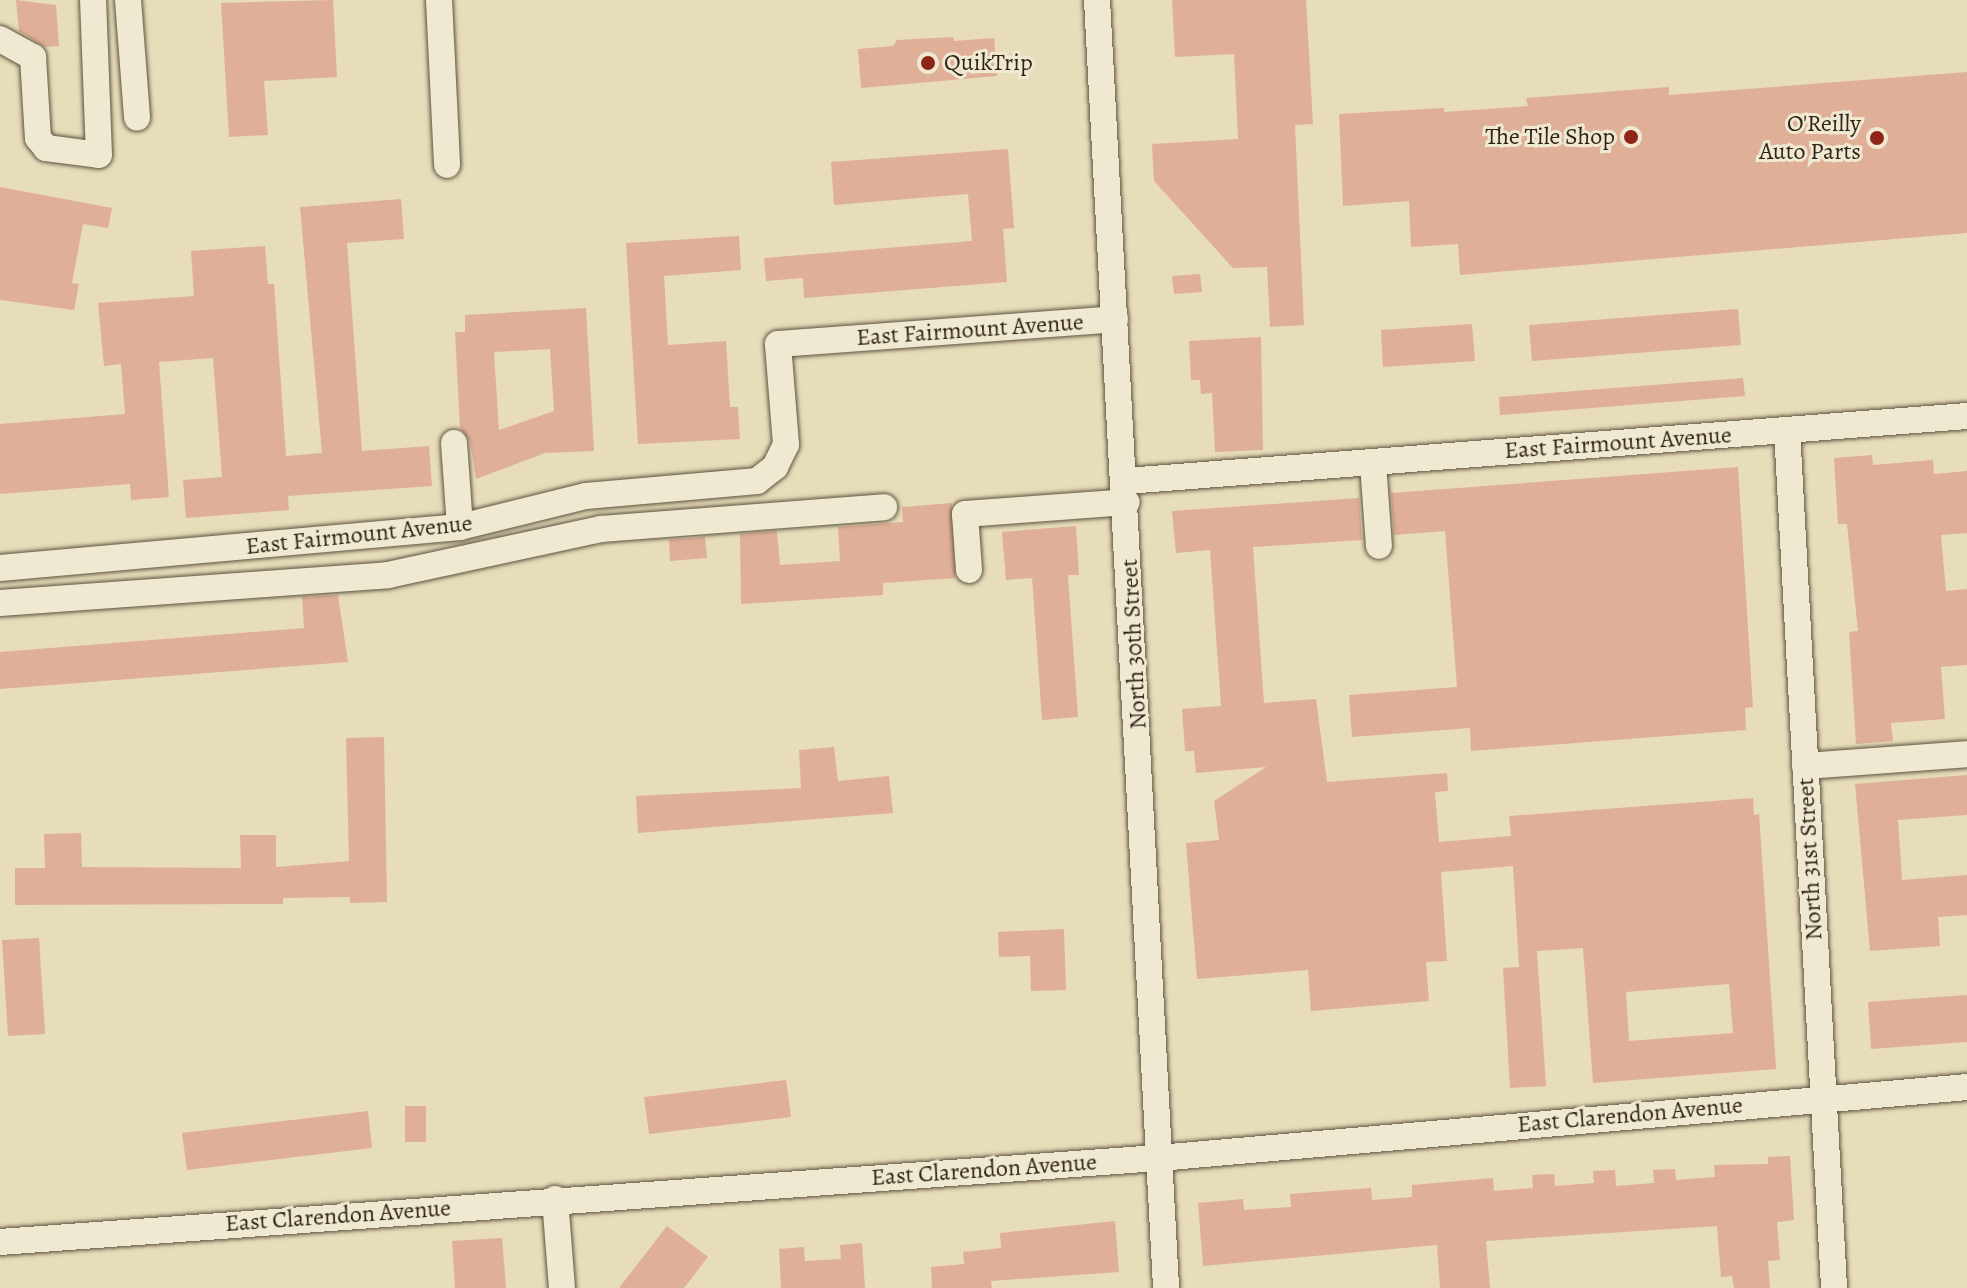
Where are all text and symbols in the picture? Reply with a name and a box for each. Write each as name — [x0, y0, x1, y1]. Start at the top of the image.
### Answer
place label: QuikTrip — [944, 49, 1033, 77]
marker: QuikTrip — [919, 54, 937, 72]
place label: O'Reilly Auto Parts — [1759, 110, 1861, 166]
place label: The Tile Shop — [1485, 123, 1615, 151]
marker: The Tile Shop — [1622, 128, 1640, 146]
marker: O'Reilly Auto Parts — [1868, 129, 1886, 147]
street label: East Fairmount Avenue — [855, 308, 1085, 352]
street label: East Fairmount Avenue — [1503, 421, 1733, 465]
street label: East Fairmount Avenue — [244, 509, 474, 561]
street label: North 30th Street — [1115, 558, 1153, 730]
street label: North 31st Street — [1791, 777, 1829, 941]
street label: East Clarendon Avenue — [1516, 1091, 1744, 1139]
street label: East Clarendon Avenue — [870, 1148, 1098, 1192]
street label: East Clarendon Avenue — [224, 1194, 452, 1238]

